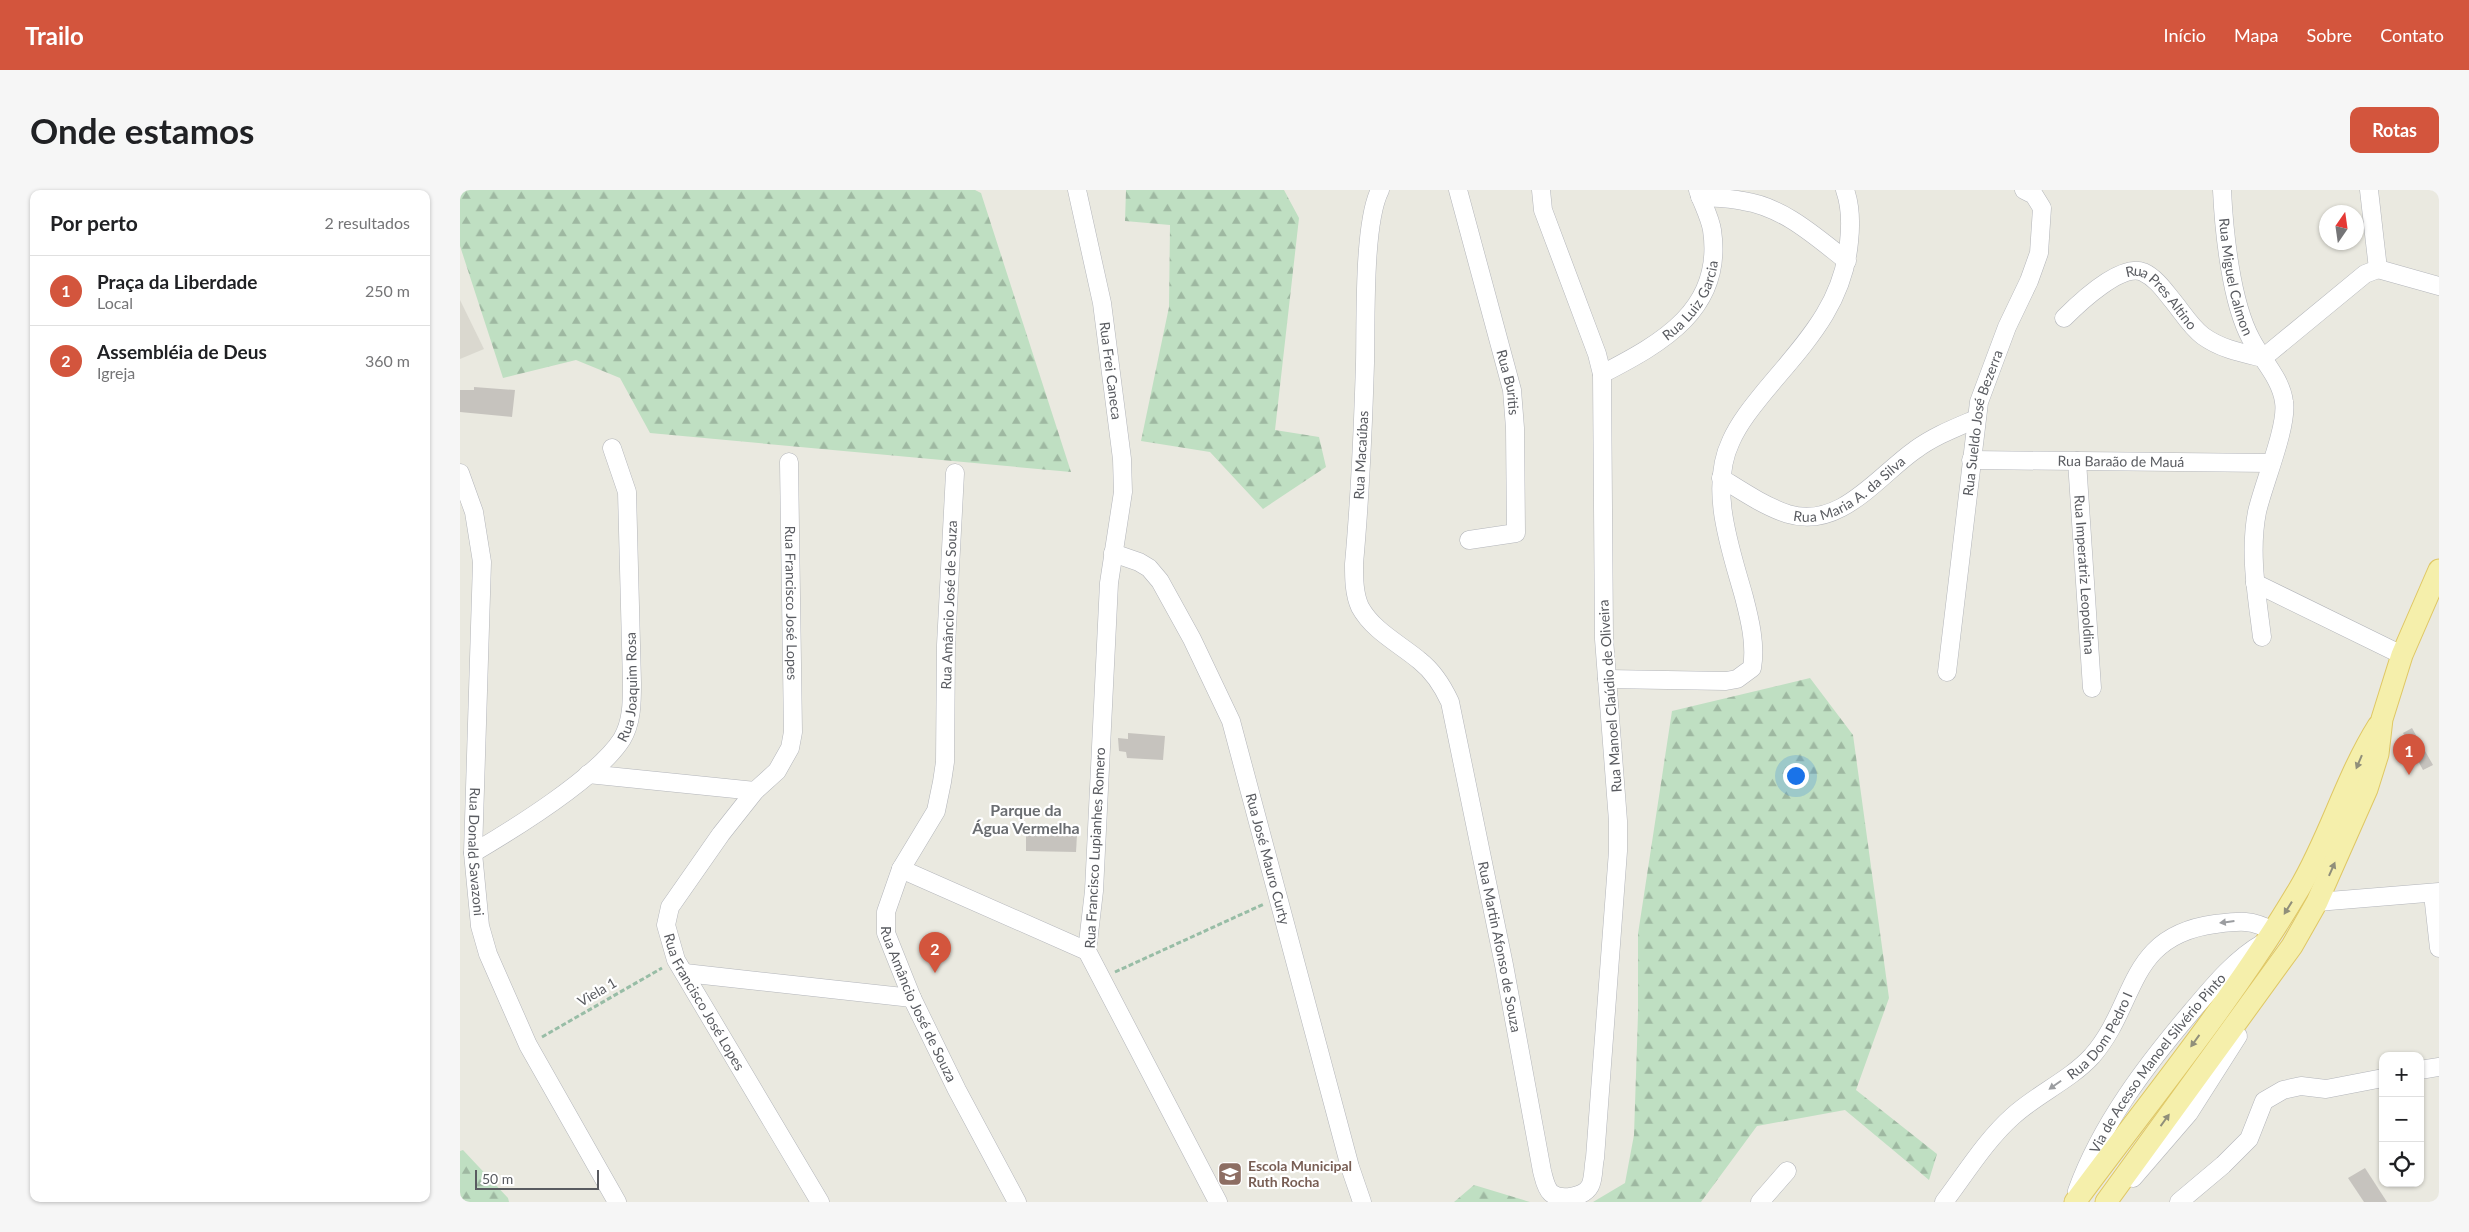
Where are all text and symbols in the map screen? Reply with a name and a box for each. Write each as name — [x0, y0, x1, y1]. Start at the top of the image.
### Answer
text: Trailo — [25, 21, 84, 50]
text: Início — [2164, 24, 2206, 46]
text: Mapa — [2234, 24, 2278, 46]
text: Sobre — [2306, 24, 2352, 46]
text: Contato — [2380, 24, 2444, 46]
button: Rotas — [2350, 107, 2439, 153]
text: Onde estamos — [30, 109, 254, 151]
north arrow — [2319, 205, 2364, 250]
text: Por perto — [50, 210, 138, 235]
text: 2 resultados — [324, 213, 410, 232]
street label: Rua Miguel Calmon — [2216, 217, 2257, 338]
street label: Rua Luiz Garcia — [1659, 259, 1721, 344]
street label: Rua Pres Altino — [2124, 261, 2201, 333]
text: Praça da Liberdade — [97, 270, 258, 293]
text: 1 — [61, 281, 71, 300]
text: 250 m — [365, 281, 410, 300]
text: Local — [97, 293, 133, 312]
street label: Rua Frei Caneca — [1096, 321, 1126, 421]
text: Assembléia de Deus — [97, 340, 267, 363]
street label: Rua Sueldo José Bezerra — [1959, 347, 2006, 497]
street label: Rua Buritis — [1493, 348, 1523, 416]
text: 2 — [61, 351, 71, 370]
text: 360 m — [365, 351, 410, 370]
text: Igreja — [97, 363, 135, 382]
street label: Rua Macaúbas — [1350, 410, 1371, 500]
street label: Rua Maria A. da Silva — [1792, 452, 1908, 525]
street label: Rua Baraão de Mauá — [2058, 452, 2184, 470]
street label: Rua Imperatriz Leopoldina — [2071, 494, 2099, 655]
street label: Rua Amâncio José de Souza — [937, 520, 960, 690]
street label: Rua Francisco José Lopes — [782, 526, 801, 680]
street label: Rua Manoel Claúdio de Oliveira — [1594, 599, 1625, 793]
street label: Rua Joaquim Rosa — [613, 632, 640, 745]
pin: 1 — [2393, 734, 2425, 775]
street label: Rua Francisco Lupianhes Romero — [1081, 747, 1108, 949]
one-way arrow — [2354, 755, 2362, 769]
your location — [1783, 763, 1809, 789]
street label: Rua Donald Savazoni — [465, 787, 488, 917]
street label: Rua José Mauro Curty — [1243, 791, 1294, 927]
district label: Parque da Água Vermelha — [971, 800, 1080, 837]
street label: Rua Martin Afonso de Souza — [1475, 860, 1525, 1034]
one-way arrow — [2328, 862, 2336, 876]
one-way arrow — [2283, 901, 2292, 914]
one-way arrow — [2218, 919, 2234, 927]
street label: Rua Amâncio José de Souza — [878, 926, 961, 1085]
street label: Rua Francisco José Lopes — [661, 931, 749, 1073]
pin: 2 — [919, 932, 951, 973]
street label: Via de Acesso Manoel Silvério Pinto — [2086, 969, 2229, 1156]
street label: Viela 1 — [574, 974, 619, 1009]
street label: Rua Dom Pedro I — [2063, 989, 2136, 1083]
one-way arrow — [2190, 1034, 2200, 1048]
map controls — [2379, 1052, 2424, 1187]
button: + — [2379, 1052, 2424, 1097]
one-way arrow — [2048, 1080, 2061, 1090]
button: − — [2379, 1097, 2424, 1142]
one-way arrow — [2159, 1114, 2170, 1127]
button: locate — [2379, 1142, 2424, 1187]
place label: Escola Municipal Ruth Rocha — [1248, 1157, 1352, 1190]
school or university icon: Escola Municipal Ruth Rocha — [1217, 1161, 1243, 1187]
scale bar — [475, 1167, 599, 1190]
text: 50 m — [482, 1170, 513, 1187]

